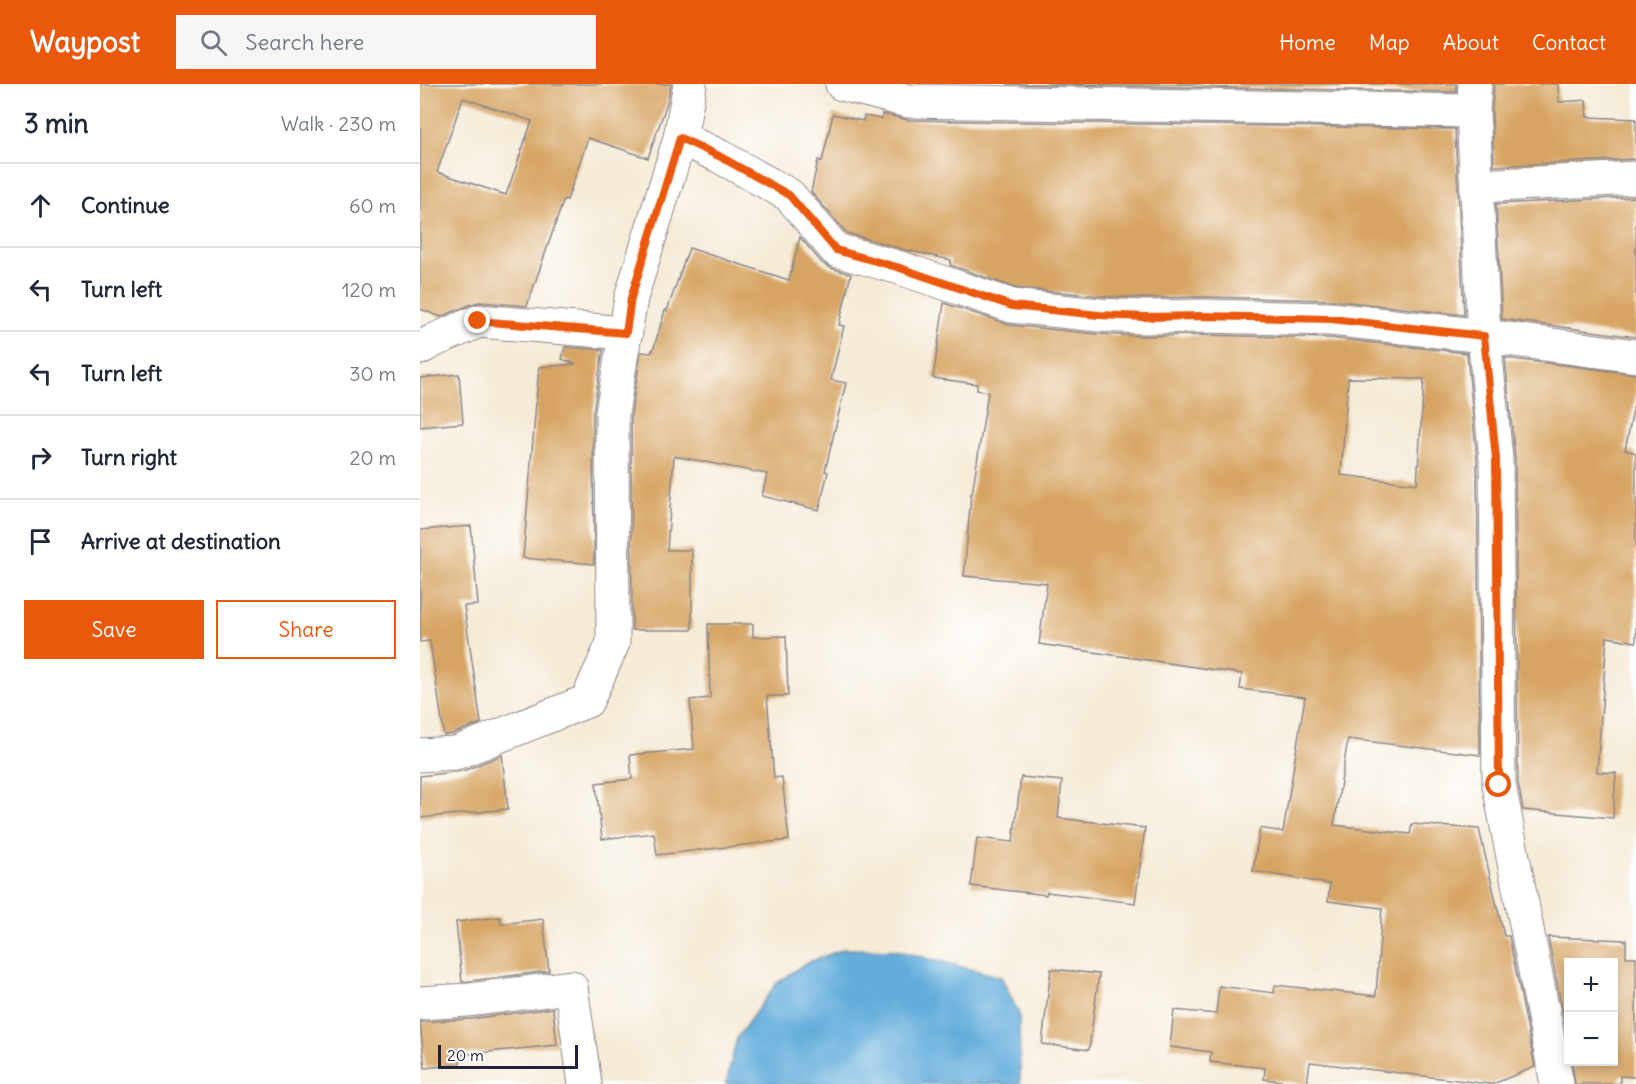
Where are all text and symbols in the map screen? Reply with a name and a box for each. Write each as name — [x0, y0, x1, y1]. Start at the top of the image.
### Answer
search box — [176, 15, 596, 69]
text: Waypost — [30, 24, 140, 60]
icon: search — [197, 26, 230, 59]
text: Search here — [245, 28, 364, 56]
text: Home — [1279, 29, 1336, 56]
text: Map — [1369, 29, 1410, 56]
text: About — [1443, 29, 1499, 56]
text: Contact — [1532, 29, 1606, 56]
text: 3 min — [24, 107, 89, 140]
text: Walk · 230 m — [281, 111, 396, 136]
icon: ahead — [24, 189, 57, 222]
text: Continue — [81, 191, 170, 219]
text: 60 m — [349, 193, 396, 218]
icon: left — [24, 273, 57, 306]
text: Turn left — [81, 275, 162, 303]
text: 120 m — [342, 277, 396, 302]
route end — [464, 307, 490, 333]
icon: left — [24, 357, 57, 390]
text: Turn left — [81, 359, 162, 387]
text: 30 m — [349, 361, 396, 386]
icon: right — [24, 441, 57, 474]
text: Turn right — [81, 443, 177, 471]
text: 20 m — [350, 445, 396, 470]
icon: arrive — [24, 525, 57, 558]
text: Arrive at destination — [81, 527, 281, 555]
button: Save — [24, 600, 204, 659]
button: Share — [216, 600, 396, 659]
route start — [1485, 771, 1511, 797]
map controls — [1564, 958, 1618, 1066]
button: + — [1564, 958, 1618, 1012]
button: − — [1564, 1012, 1618, 1066]
scale bar — [438, 1042, 578, 1070]
text: 20 m — [447, 1045, 484, 1065]

